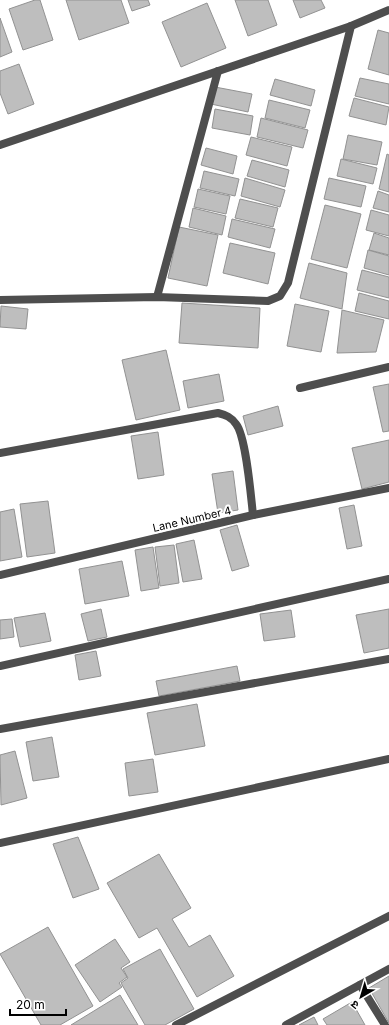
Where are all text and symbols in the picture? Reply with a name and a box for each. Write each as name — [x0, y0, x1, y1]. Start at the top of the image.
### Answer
street label: Lane Number 4 — [151, 503, 233, 535]
north arrow — [341, 977, 381, 1017]
scale bar — [10, 991, 66, 1017]
text: 20 m — [16, 997, 45, 1012]
text: उ — [348, 997, 362, 1012]

